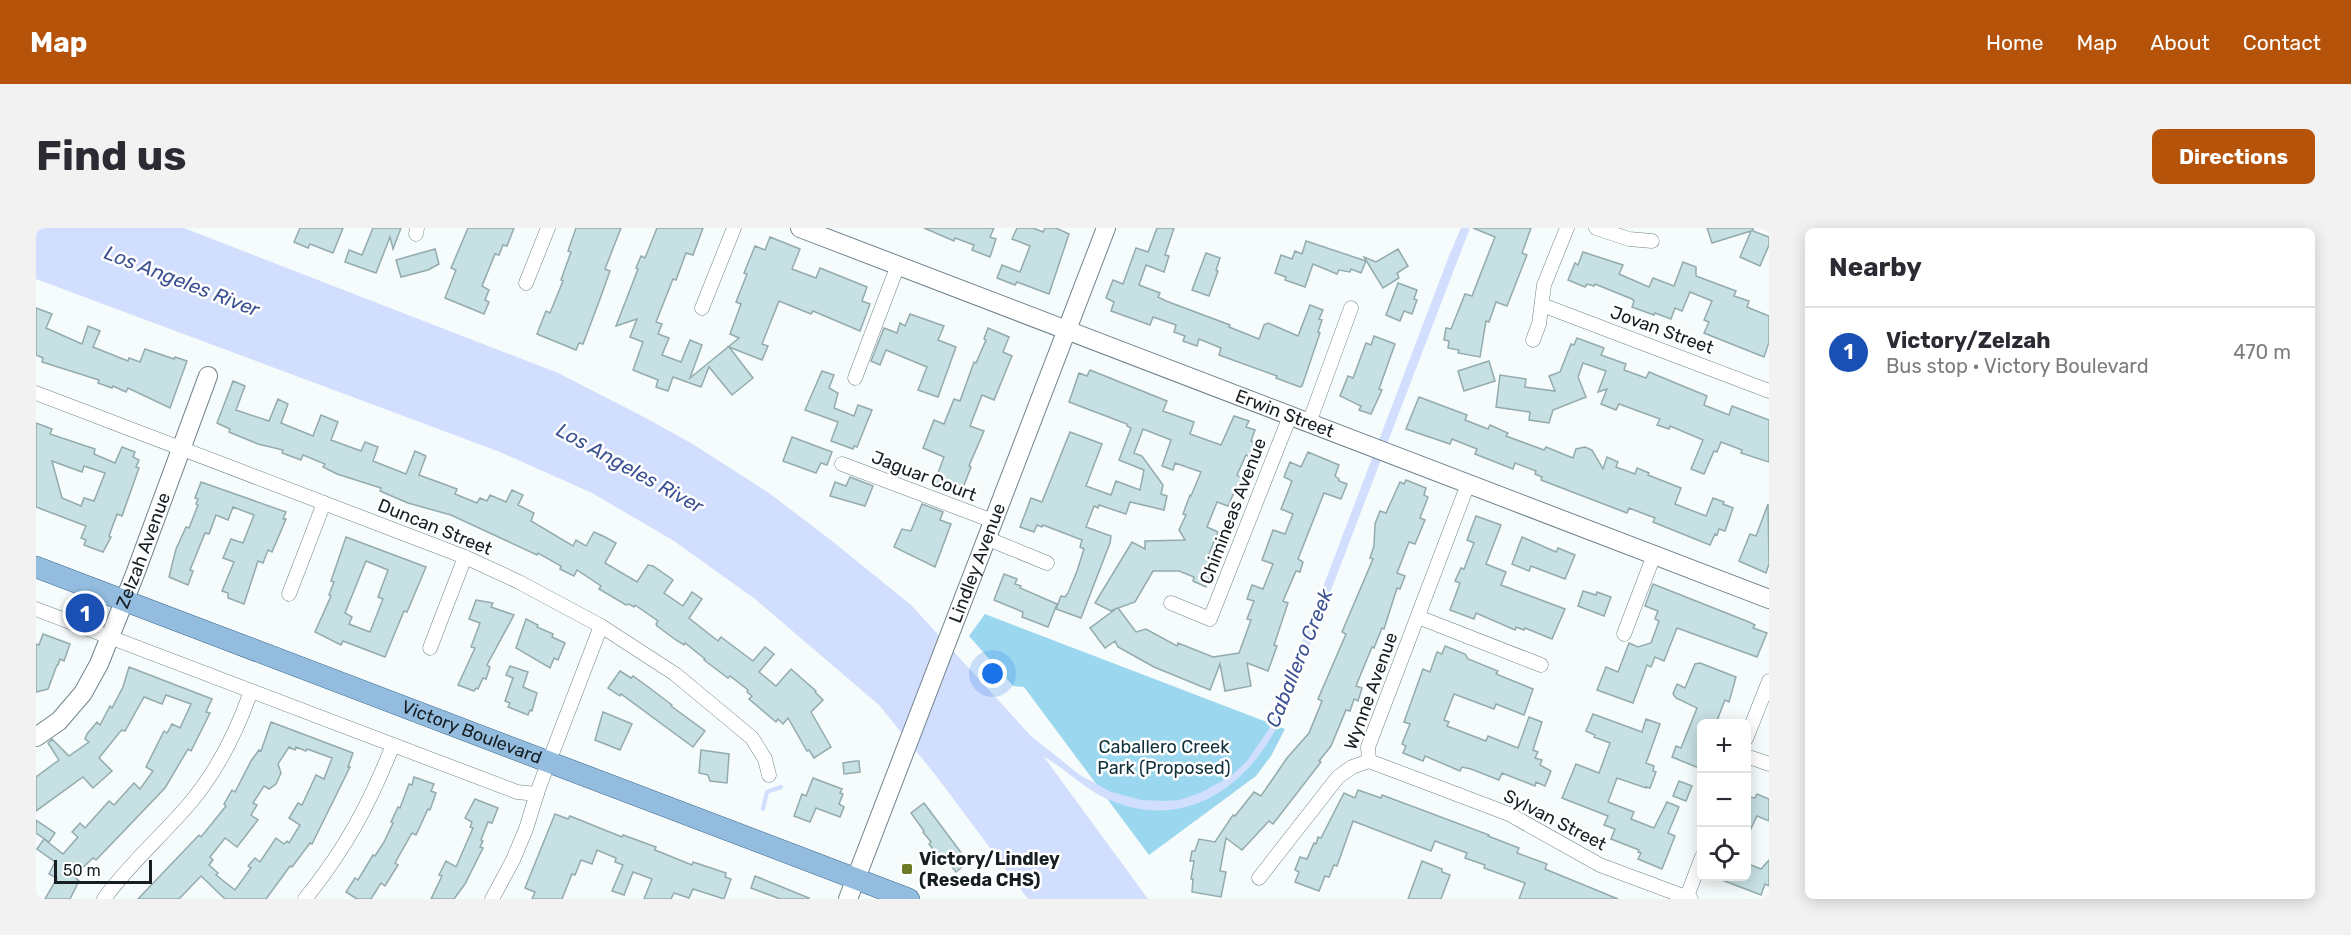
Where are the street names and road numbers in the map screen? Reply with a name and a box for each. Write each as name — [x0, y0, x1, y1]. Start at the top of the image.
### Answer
street label: Jovan Street — [1607, 301, 1717, 359]
street label: Erwin Street — [1232, 385, 1337, 442]
street label: Chimineas Avenue — [1195, 435, 1271, 587]
street label: Jaguar Court — [868, 446, 980, 506]
street label: Zelzah Avenue — [111, 489, 175, 612]
street label: Duncan Street — [375, 494, 495, 560]
street label: Lindley Avenue — [944, 500, 1010, 626]
street label: Wynne Avenue — [1340, 629, 1402, 753]
street label: Victory Boulevard — [398, 696, 545, 769]
street label: Sylvan Street — [1500, 785, 1610, 855]

